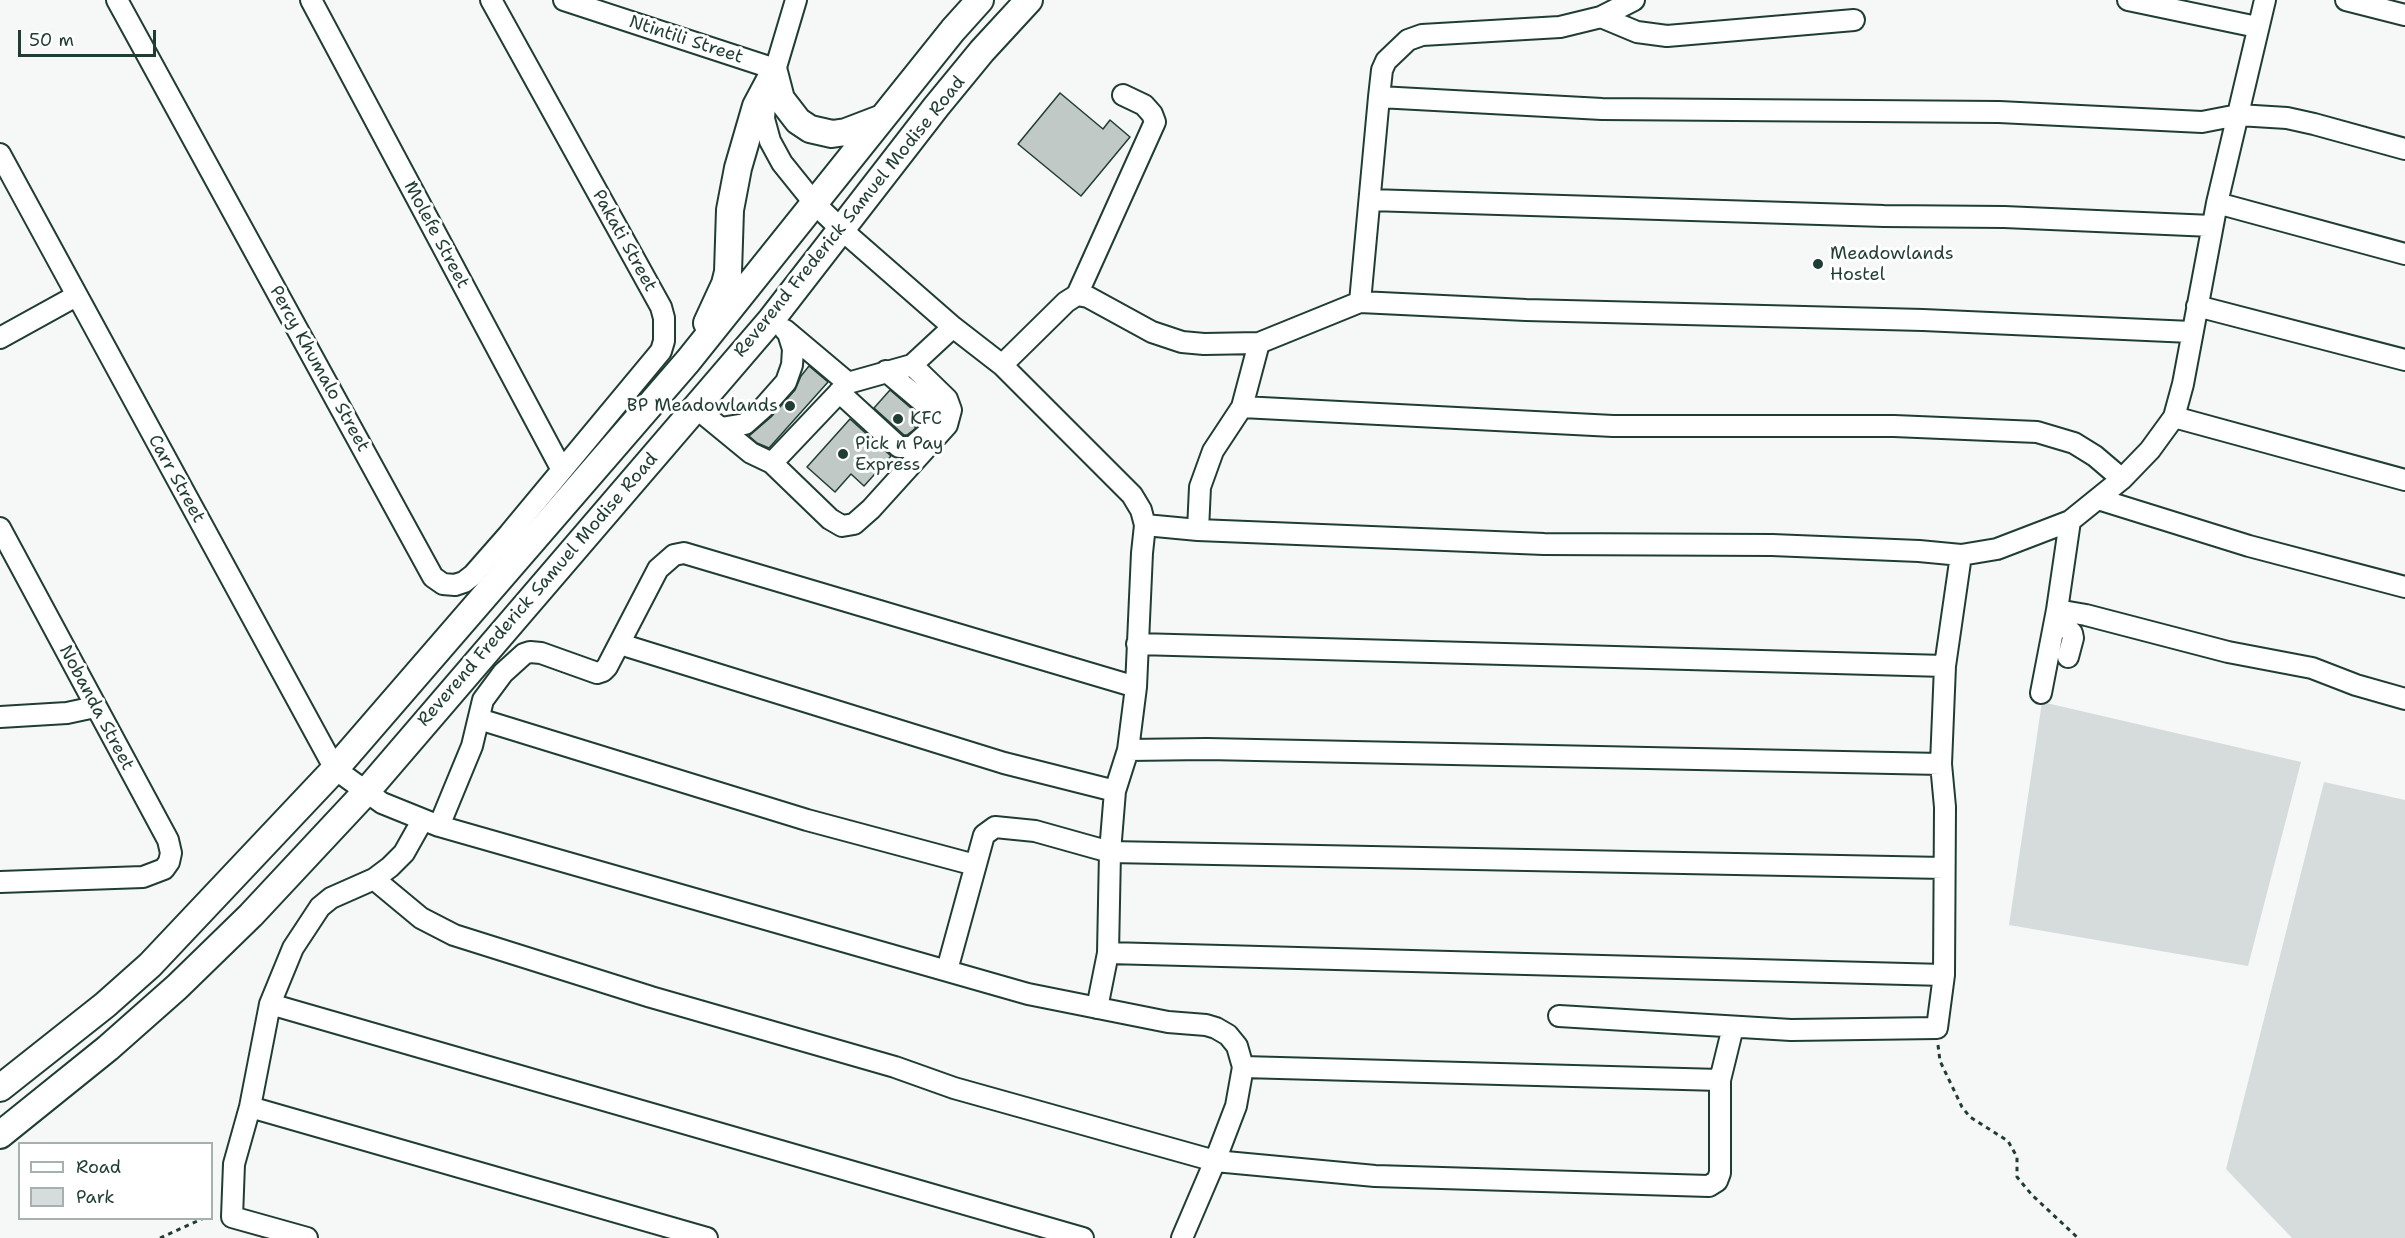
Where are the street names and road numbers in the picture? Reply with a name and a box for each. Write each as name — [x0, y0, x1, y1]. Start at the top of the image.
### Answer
street label: Ntintili Street — [626, 11, 746, 69]
street label: Reverend Frederick Samuel Modise Road — [730, 72, 970, 362]
street label: Molefe Street — [399, 178, 473, 292]
street label: Pakati Street — [587, 186, 661, 296]
street label: Percy Khumalo Street — [264, 282, 374, 456]
street label: Carr Street — [143, 431, 209, 527]
street label: Reverend Frederick Samuel Modise Road — [413, 449, 663, 731]
street label: Nobanda Street — [54, 642, 138, 774]

